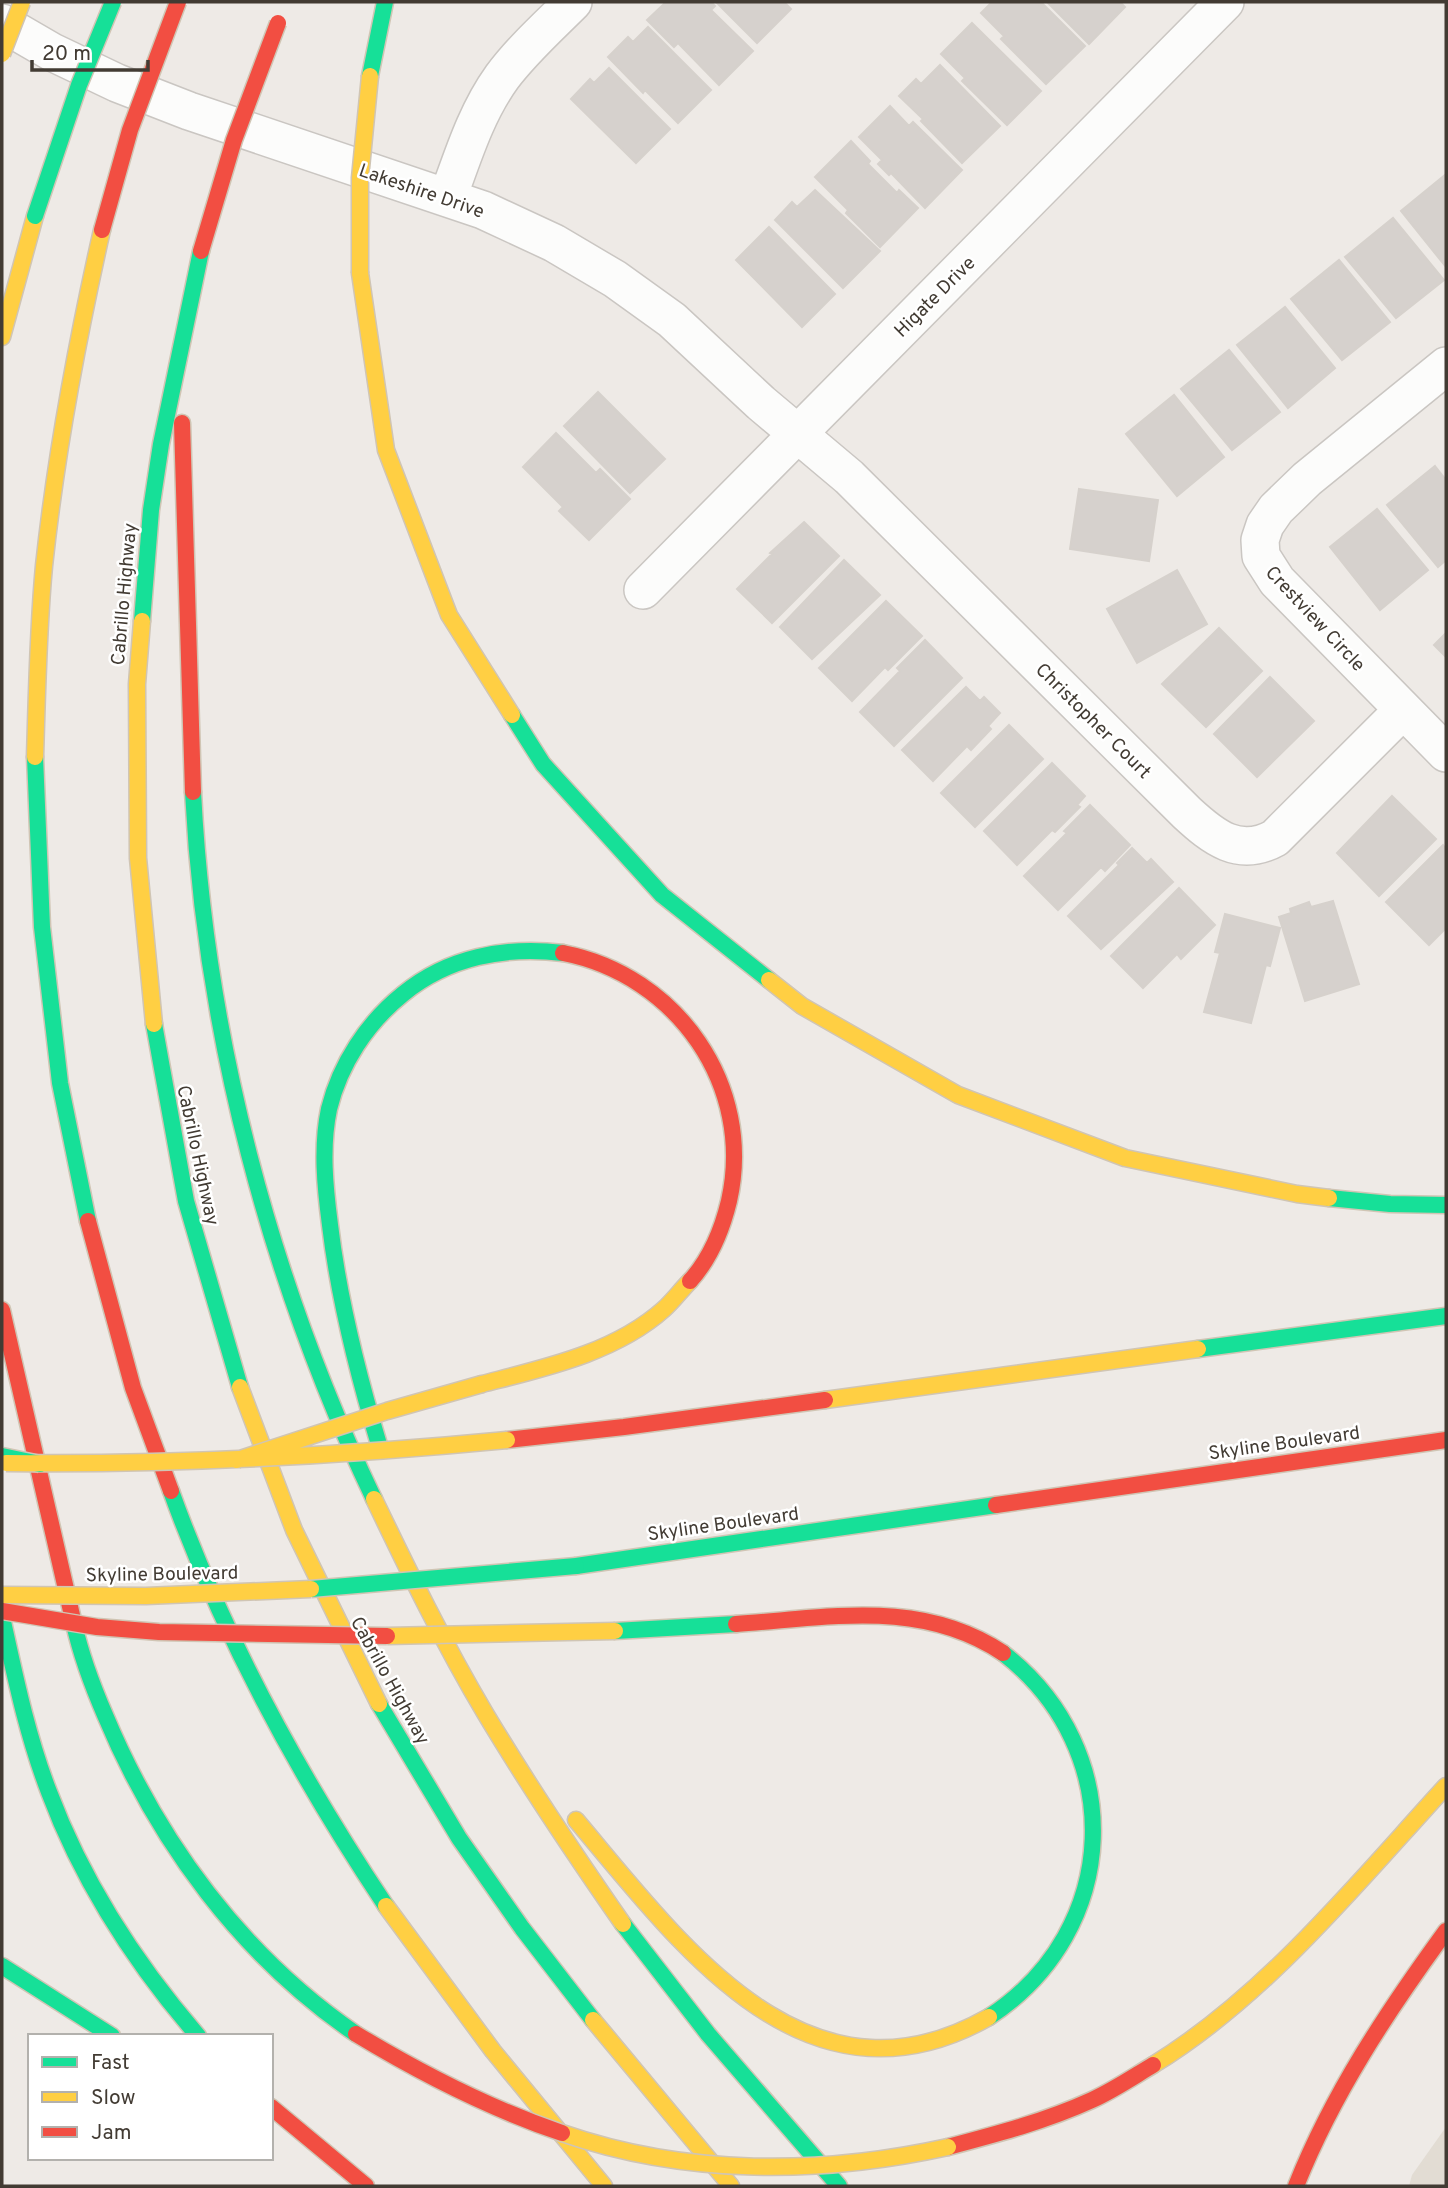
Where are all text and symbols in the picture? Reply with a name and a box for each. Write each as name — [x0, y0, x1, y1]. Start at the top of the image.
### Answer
scale bar — [32, 28, 147, 72]
text: 20 m — [42, 41, 91, 68]
street label: Lakeshire Drive — [355, 159, 487, 225]
street label: Higate Drive — [890, 252, 981, 343]
street label: Cabrillo Highway — [107, 522, 143, 666]
street label: Crestview Circle — [1259, 561, 1370, 677]
street label: Christopher Court — [1030, 658, 1156, 784]
street label: Cabrillo Highway — [170, 1083, 224, 1228]
street label: Skyline Boulevard — [1207, 1421, 1362, 1466]
street label: Skyline Boulevard — [646, 1502, 801, 1547]
street label: Skyline Boulevard — [86, 1562, 239, 1588]
street label: Cabrillo Highway — [344, 1613, 434, 1749]
legend — [28, 2034, 273, 2160]
text: Fast — [91, 2050, 130, 2077]
text: Slow — [91, 2085, 136, 2112]
text: Jam — [91, 2120, 132, 2147]

